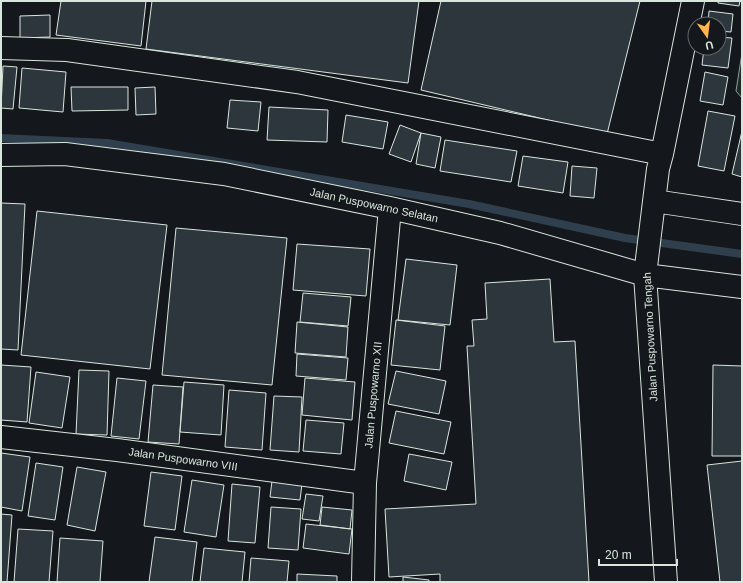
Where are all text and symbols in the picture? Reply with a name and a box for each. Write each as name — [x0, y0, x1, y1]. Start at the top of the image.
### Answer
north arrow — [687, 16, 727, 56]
text: U — [704, 39, 715, 52]
street label: Jalan Puspowarno Selatan — [309, 186, 439, 224]
street label: Jalan Puspowarno Tengah — [641, 272, 659, 402]
street label: Jalan Puspowarno XII — [362, 341, 384, 449]
street label: Jalan Puspowarno VIII — [128, 445, 238, 473]
scale bar — [599, 541, 677, 567]
text: 20 m — [605, 548, 632, 562]

